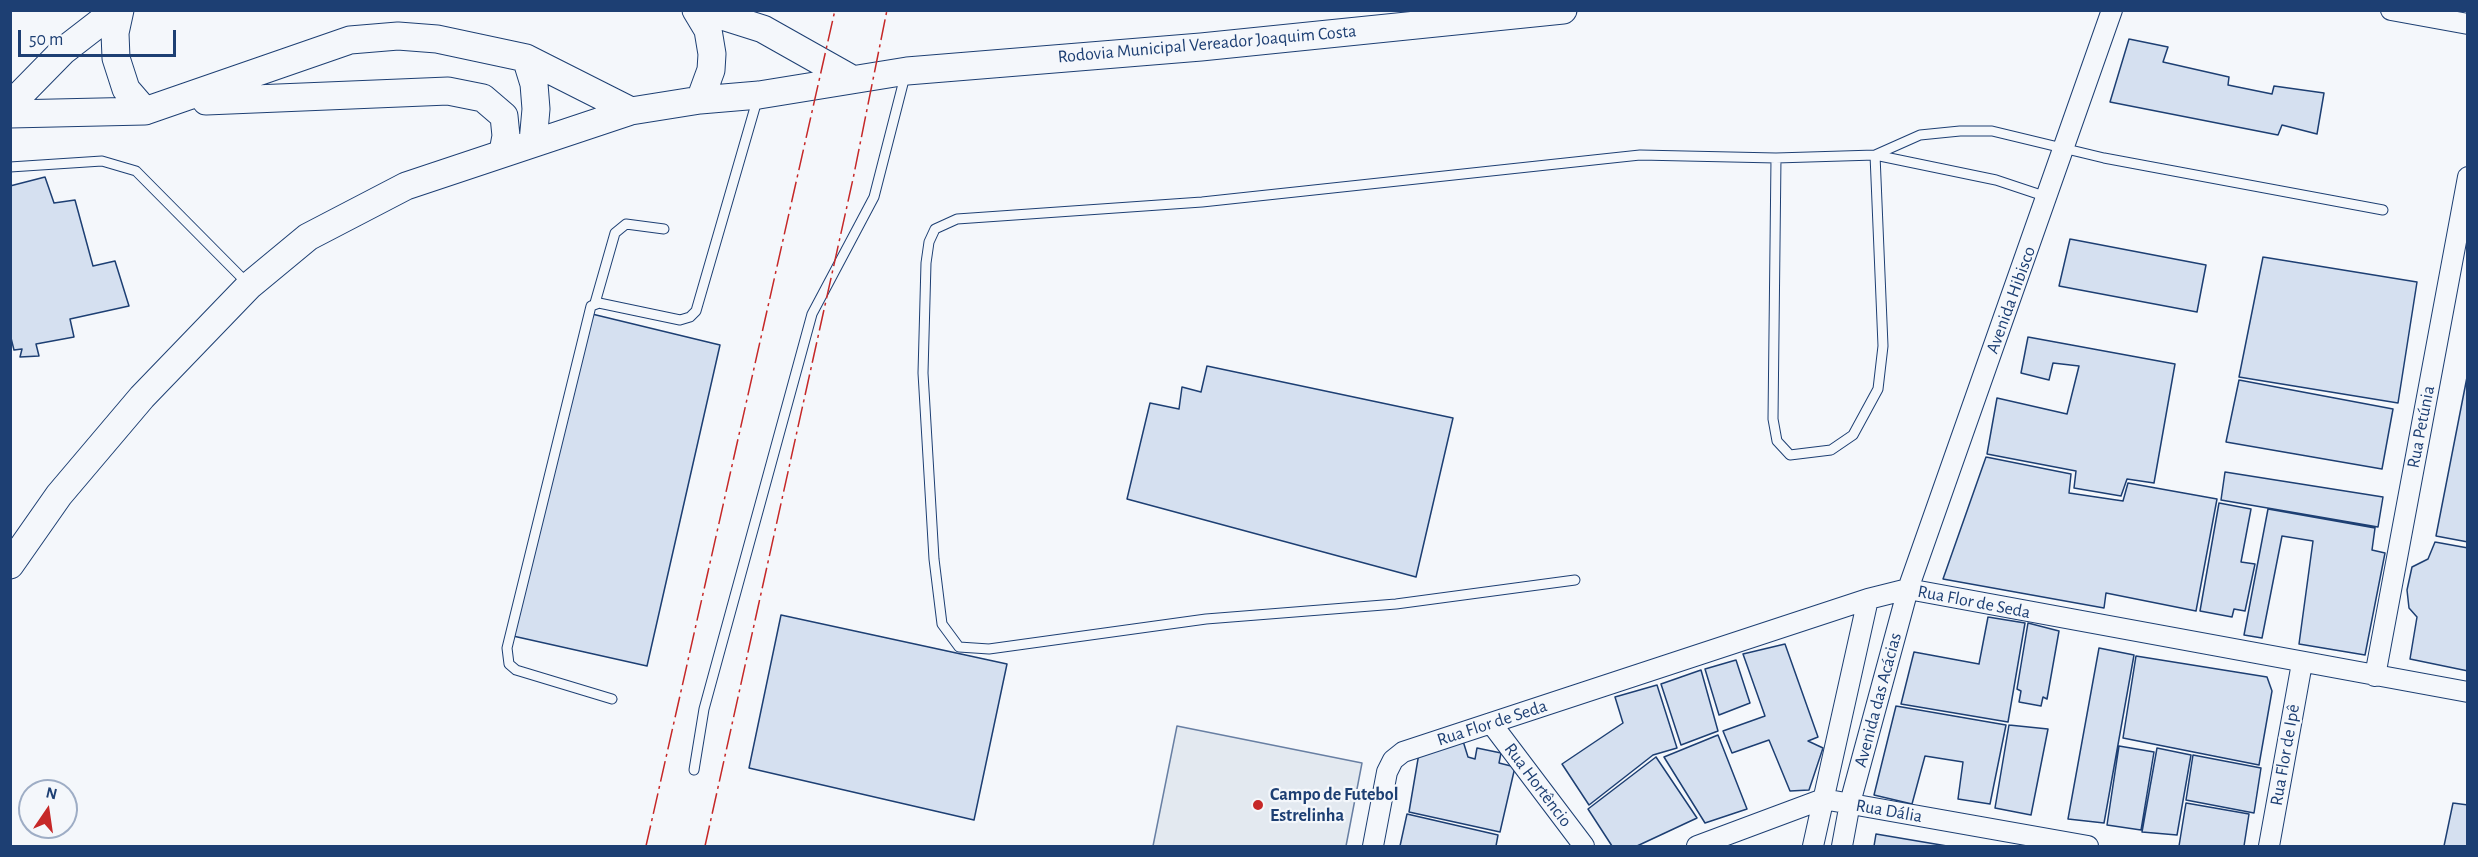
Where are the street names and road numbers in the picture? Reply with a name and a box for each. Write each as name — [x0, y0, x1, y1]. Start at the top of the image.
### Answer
street label: Rodovia Municipal Vereador Joaquim Costa — [1057, 20, 1357, 68]
street label: Avenida Hibisco — [1982, 243, 2040, 357]
street label: Rua Petúnia — [2402, 384, 2440, 470]
street label: Rua Flor de Seda — [1916, 580, 2032, 624]
street label: Avenida das Acácias — [1850, 630, 1906, 770]
street label: Rua Flor de Seda — [1434, 695, 1550, 751]
street label: Rua Flor de Ipê — [2265, 703, 2305, 807]
street label: Rua Hortêncio — [1499, 739, 1577, 831]
street label: Rua Dália — [1854, 795, 1924, 827]

